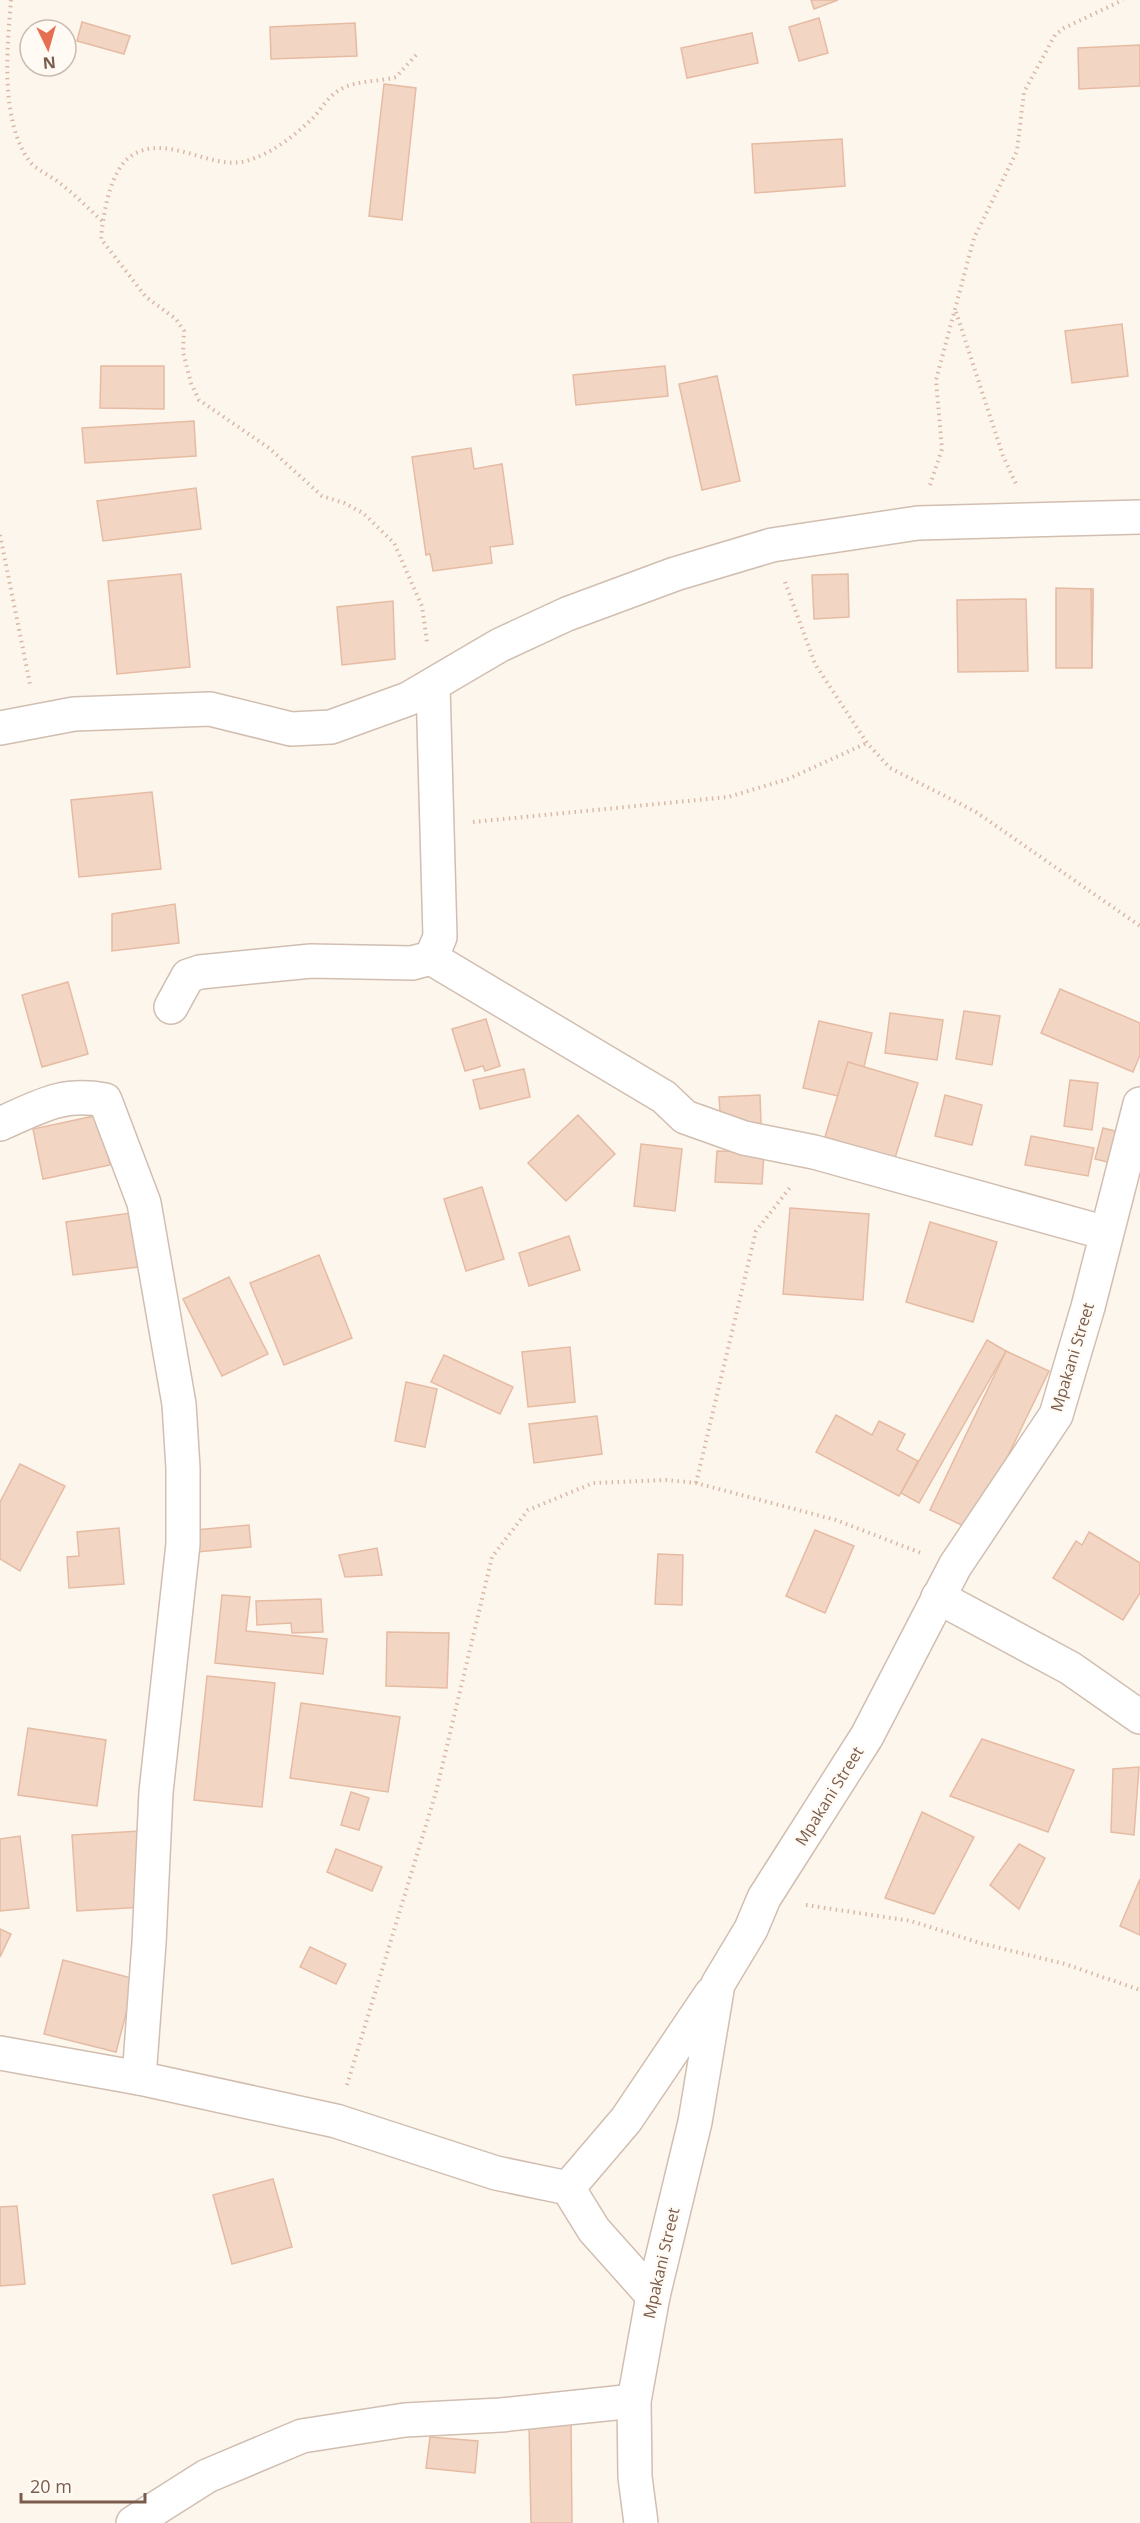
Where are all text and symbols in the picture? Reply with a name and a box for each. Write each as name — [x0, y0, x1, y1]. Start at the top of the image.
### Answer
north arrow — [18, 18, 78, 78]
text: N — [42, 51, 57, 74]
street label: Mpakani Street — [1045, 1299, 1099, 1414]
street label: Mpakani Street — [790, 1742, 868, 1850]
street label: Mpakani Street — [638, 2205, 685, 2321]
scale bar — [21, 2466, 146, 2504]
text: 20 m — [30, 2474, 72, 2498]

